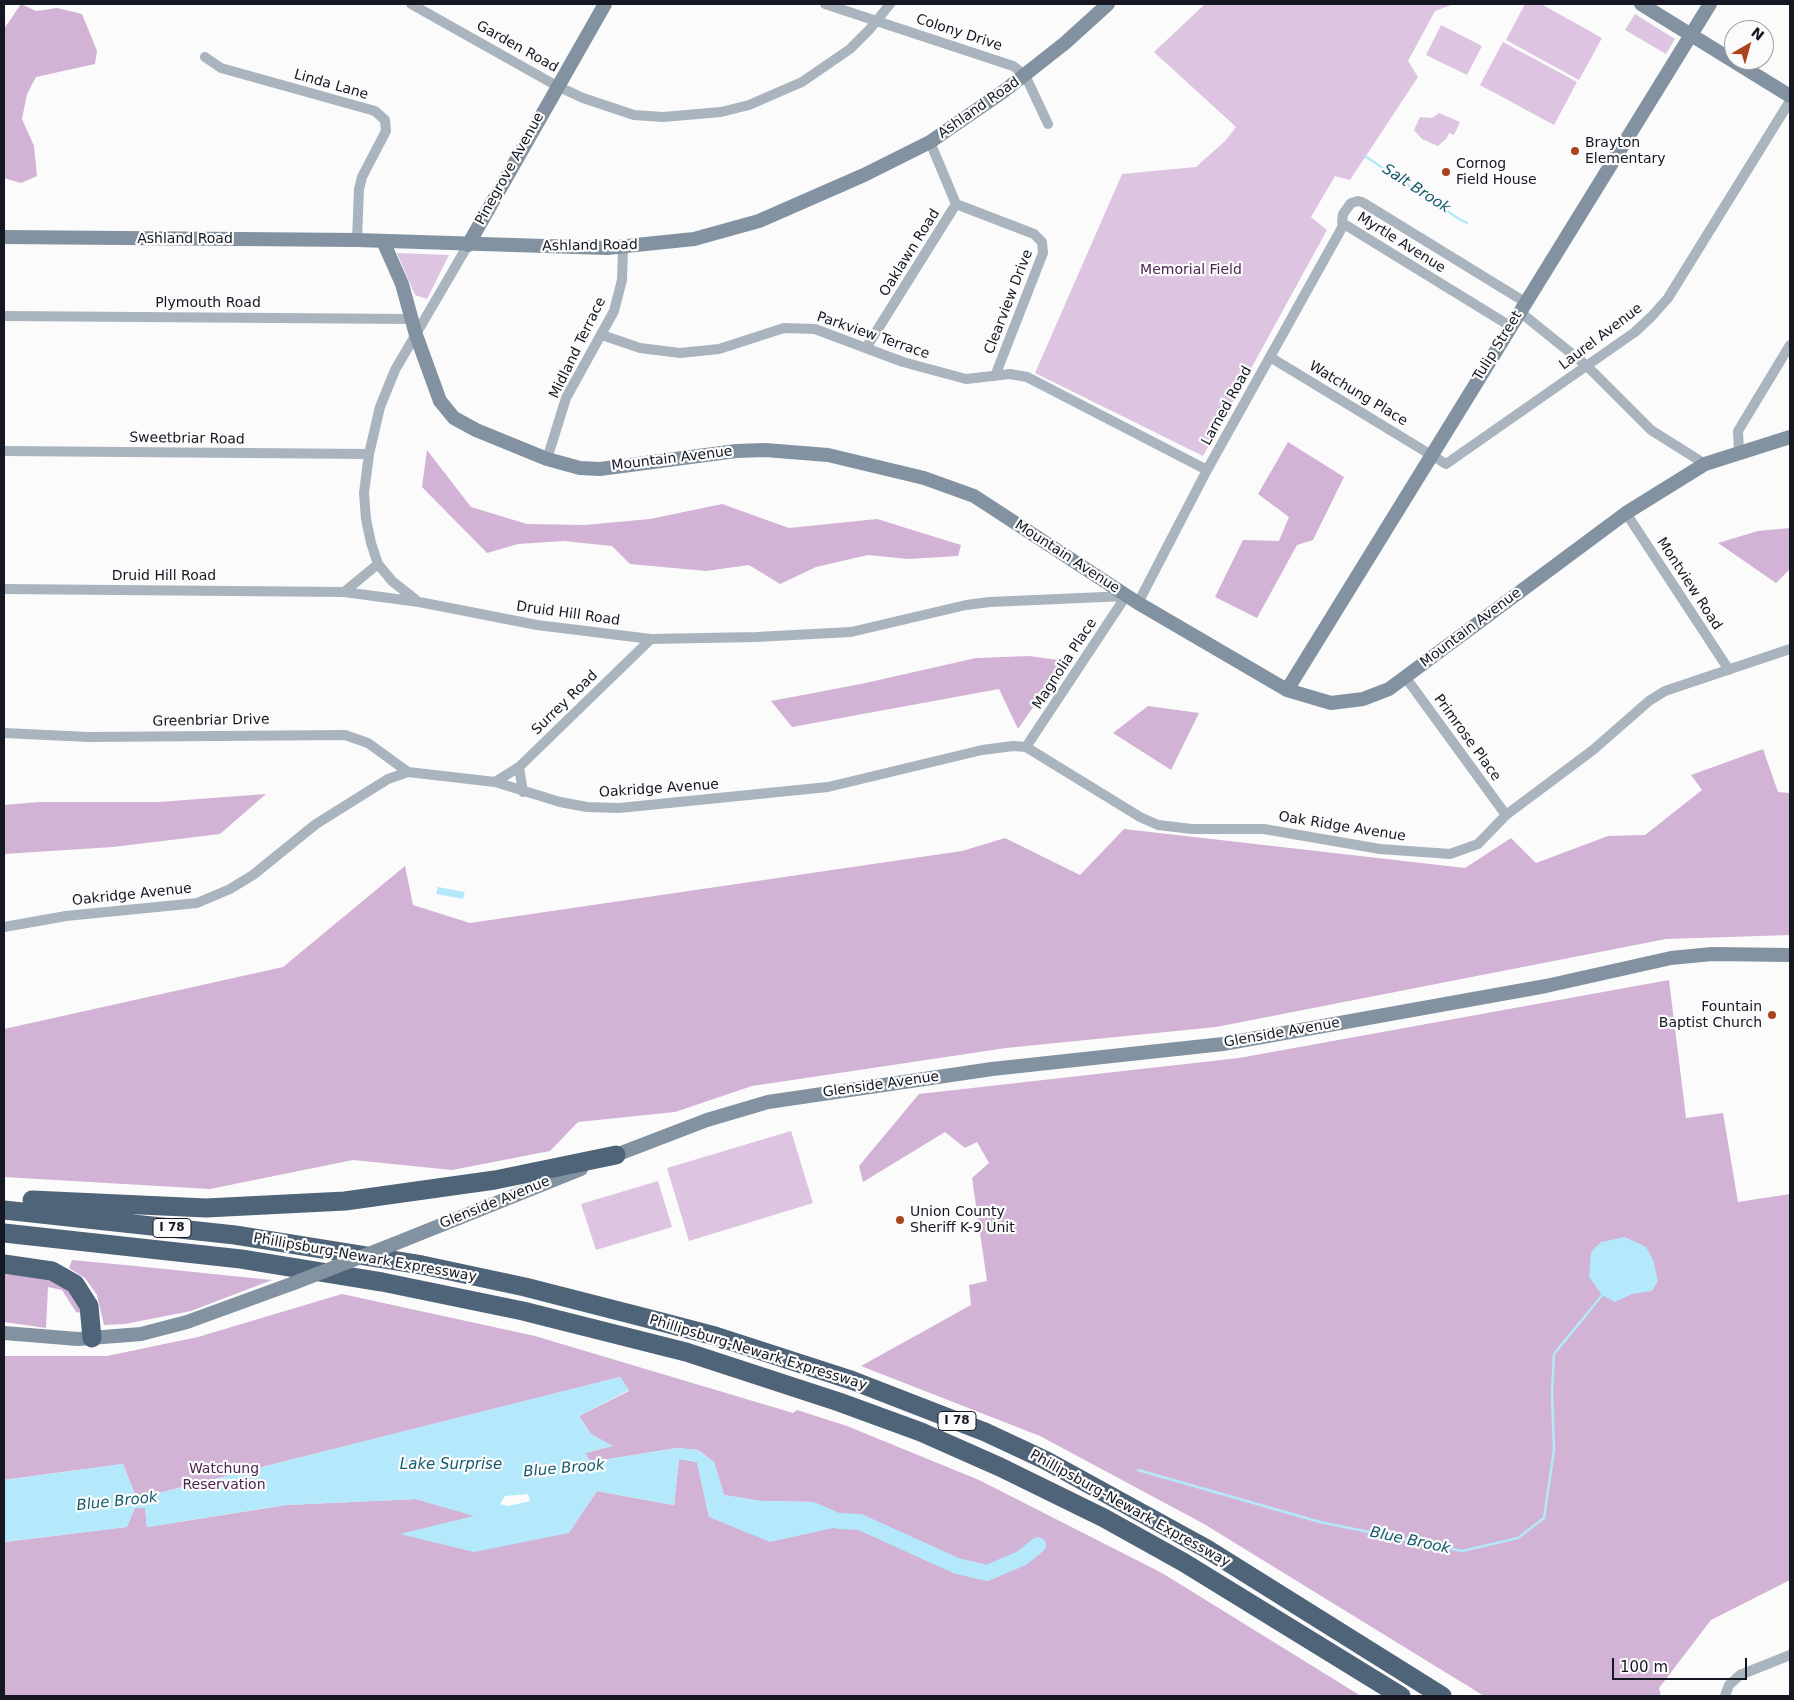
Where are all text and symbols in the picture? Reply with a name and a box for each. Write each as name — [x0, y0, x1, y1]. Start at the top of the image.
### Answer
street label: Colony Drive — [914, 11, 1004, 55]
street label: Garden Road — [473, 18, 561, 76]
north arrow — [1724, 20, 1774, 70]
text: N — [1748, 24, 1767, 44]
street label: Linda Lane — [292, 66, 370, 104]
street label: Ashland Road — [935, 74, 1023, 142]
street label: Pinegrove Avenue — [472, 110, 548, 228]
place label: Brayton Elementary — [1585, 135, 1666, 168]
marker: Brayton Elementary — [1569, 145, 1581, 157]
place label: Cornog Field House — [1456, 156, 1537, 188]
water label: Salt Brook — [1379, 160, 1453, 218]
marker: Cornog Field House — [1440, 166, 1452, 178]
street label: Oaklawn Road — [876, 206, 944, 300]
street label: Myrtle Avenue — [1354, 209, 1448, 277]
street label: Ashland Road — [137, 231, 233, 247]
street label: Ashland Road — [542, 237, 638, 255]
street label: Clearview Drive — [981, 247, 1037, 357]
park label: Memorial Field — [1140, 262, 1242, 278]
street label: Plymouth Road — [155, 295, 261, 311]
street label: Midland Terrace — [546, 295, 610, 401]
street label: Laurel Avenue — [1556, 300, 1646, 374]
street label: Tulip Street — [1470, 308, 1526, 384]
street label: Parkview Terrace — [815, 309, 931, 363]
street label: Watchung Place — [1306, 358, 1410, 430]
street label: Larned Road — [1198, 364, 1256, 448]
street label: Sweetbriar Road — [129, 430, 245, 448]
street label: Mountain Avenue — [611, 443, 733, 475]
street label: Mountain Avenue — [1011, 517, 1123, 597]
street label: Montview Road — [1653, 535, 1725, 633]
street label: Druid Hill Road — [112, 568, 216, 584]
street label: Mountain Avenue — [1417, 585, 1525, 671]
street label: Druid Hill Road — [515, 598, 621, 630]
street label: Magnolia Place — [1029, 615, 1101, 713]
street label: Surrey Road — [529, 667, 601, 739]
street label: Primrose Place — [1430, 691, 1504, 785]
street label: Greenbriar Drive — [152, 712, 270, 730]
street label: Oakridge Avenue — [598, 776, 720, 802]
street label: Oak Ridge Avenue — [1277, 809, 1407, 845]
street label: Oakridge Avenue — [71, 880, 193, 910]
place label: Fountain Baptist Church — [1659, 999, 1762, 1032]
marker: Fountain Baptist Church — [1766, 1009, 1778, 1021]
street label: Glenside Avenue — [1223, 1015, 1341, 1051]
street label: Glenside Avenue — [822, 1069, 940, 1101]
street label: Glenside Avenue — [437, 1173, 553, 1233]
place label: Union County Sheriff K-9 Unit — [910, 1204, 1015, 1236]
marker: Union County Sheriff K-9 Unit — [894, 1214, 906, 1226]
road number: I 78 — [153, 1218, 191, 1238]
street label: Phillipsburg-Newark Expressway — [252, 1230, 478, 1286]
street label: Phillipsburg-Newark Expressway — [647, 1312, 869, 1394]
road number: I 78 — [938, 1412, 976, 1430]
street label: Phillipsburg-Newark Expressway — [1027, 1447, 1233, 1571]
water label: Lake Surprise — [400, 1456, 502, 1474]
water label: Blue Brook — [523, 1456, 605, 1482]
park label: Watchung Reservation — [182, 1461, 266, 1494]
water label: Blue Brook — [76, 1489, 158, 1515]
water label: Blue Brook — [1368, 1524, 1452, 1558]
scale bar — [1614, 1648, 1749, 1680]
text: 100 m — [1620, 1658, 1668, 1676]

